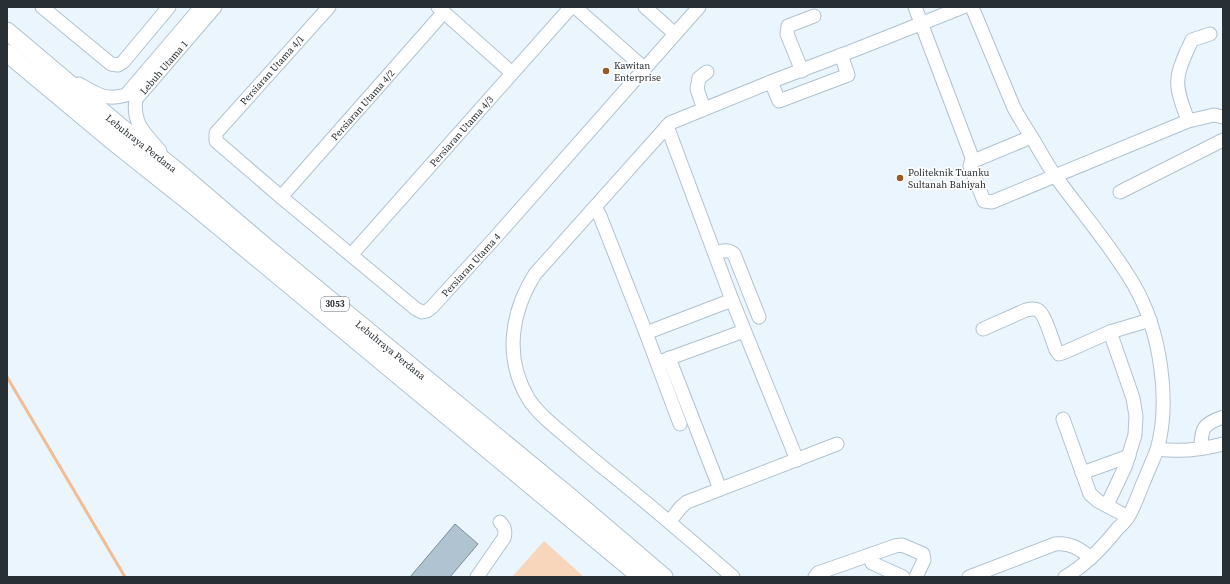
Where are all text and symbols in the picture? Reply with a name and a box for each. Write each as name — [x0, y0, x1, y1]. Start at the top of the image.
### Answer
street label: Persiaran Utama 4/1 — [237, 32, 307, 108]
street label: Lebuh Utama 1 — [136, 37, 190, 97]
place label: Kawitan Enterprise — [614, 59, 661, 84]
marker: Kawitan Enterprise — [601, 66, 611, 76]
street label: Persiaran Utama 4/2 — [328, 67, 397, 143]
street label: Persiaran Utama 4/3 — [426, 93, 496, 169]
street label: Lebuhraya Perdana — [103, 111, 180, 175]
place label: Politeknik Tuanku Sultanah Bahiyah — [908, 166, 990, 191]
marker: Politeknik Tuanku Sultanah Bahiyah — [895, 173, 905, 183]
street label: Persiaran Utama 4 — [438, 230, 503, 299]
road number: 3053 — [321, 297, 349, 311]
street label: Lebuhraya Perdana — [353, 317, 429, 383]

